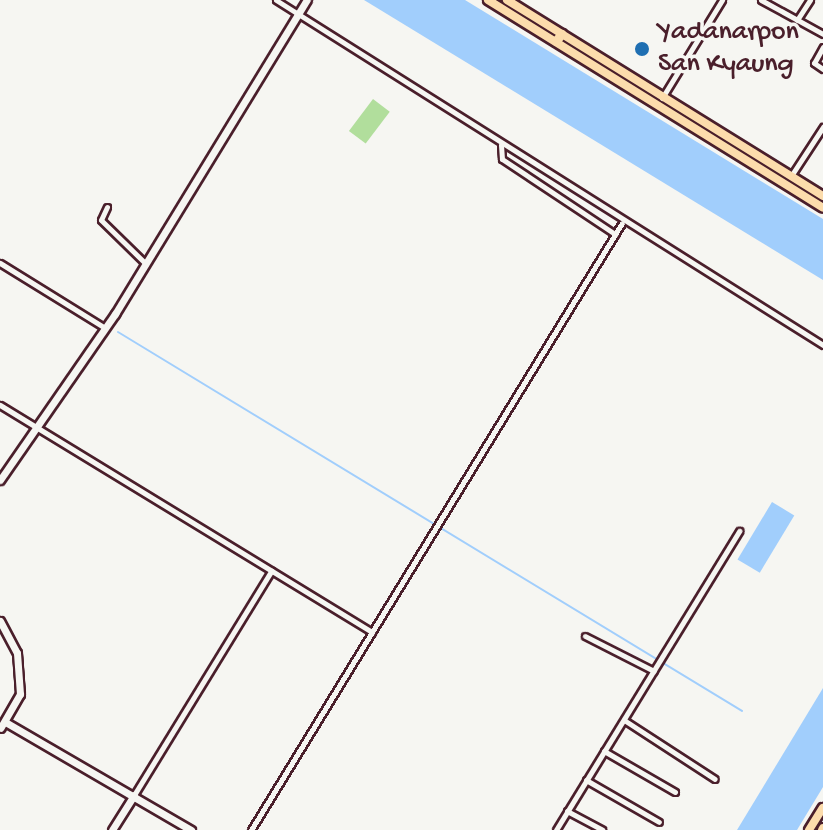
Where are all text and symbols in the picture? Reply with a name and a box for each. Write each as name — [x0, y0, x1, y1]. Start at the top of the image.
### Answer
place label: Yadanarpon San Kyaung — [658, 16, 799, 82]
marker: Yadanarpon San Kyaung — [633, 40, 651, 58]

